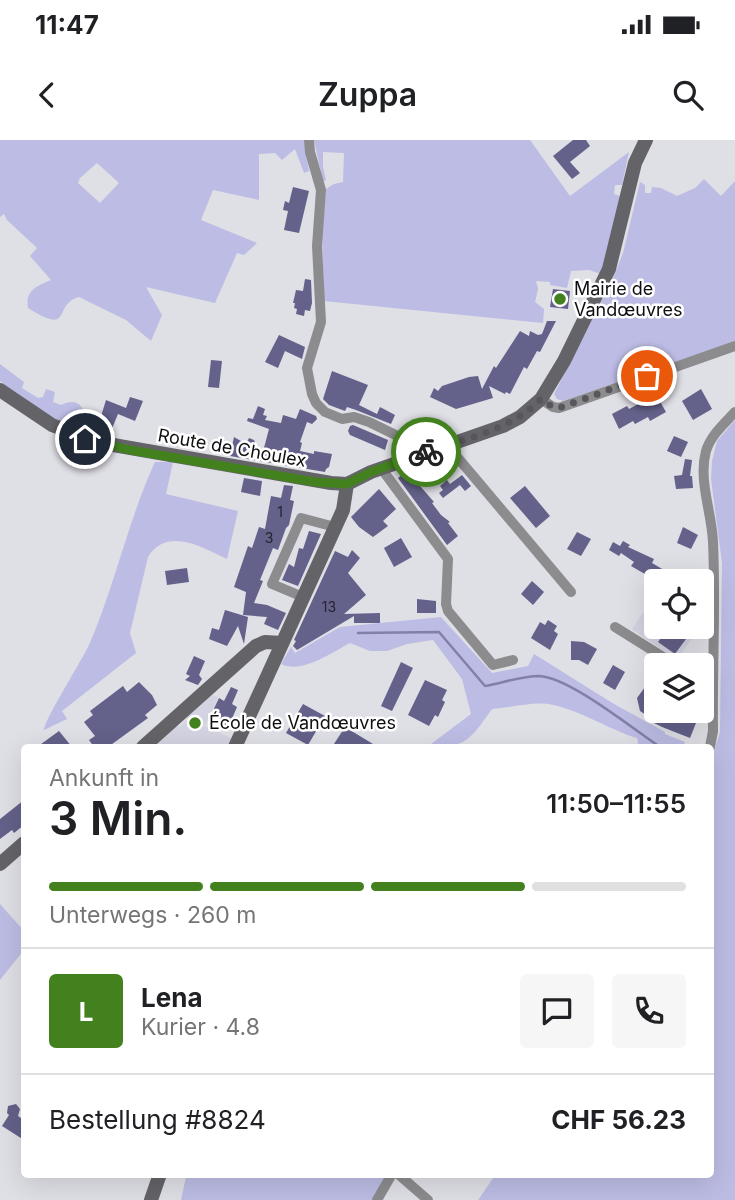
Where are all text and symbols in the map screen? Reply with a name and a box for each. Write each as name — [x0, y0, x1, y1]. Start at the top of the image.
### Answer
text: 11:47 — [35, 9, 99, 40]
text: Zuppa — [318, 75, 417, 114]
icon: back — [28, 76, 66, 114]
icon: search — [669, 76, 707, 114]
place label: Mairie de Vandœuvres — [574, 278, 683, 320]
marker: Mairie de Vandœuvres — [552, 291, 568, 307]
pin — [617, 346, 677, 406]
icon: bag — [628, 357, 666, 395]
pin — [55, 409, 115, 469]
courier — [391, 417, 461, 487]
icon: home — [66, 420, 104, 458]
street label: Route de Choulex — [156, 424, 308, 471]
icon: bike — [407, 433, 445, 471]
house number: 1 — [277, 503, 283, 520]
house number: 3 — [265, 529, 273, 546]
map controls — [644, 569, 714, 723]
button: locate — [644, 569, 714, 639]
house number: 13 — [322, 598, 336, 615]
button: layers — [644, 653, 714, 723]
place label: École de Vandœuvres — [209, 711, 396, 733]
marker: École de Vandœuvres — [187, 715, 203, 731]
text: Ankunft in — [49, 764, 159, 792]
text: 11:50–11:55 — [546, 788, 686, 819]
text: 3 Min. — [49, 790, 187, 846]
text: Unterwegs · 260 m — [49, 901, 256, 929]
button: chat — [520, 974, 594, 1048]
button: phone — [612, 974, 686, 1048]
text: Lena — [141, 982, 202, 1013]
text: L — [79, 996, 93, 1027]
text: Kurier · 4.8 — [141, 1013, 260, 1041]
text: Bestellung #8824 — [49, 1104, 266, 1135]
text: CHF 56.23 — [551, 1104, 686, 1135]

